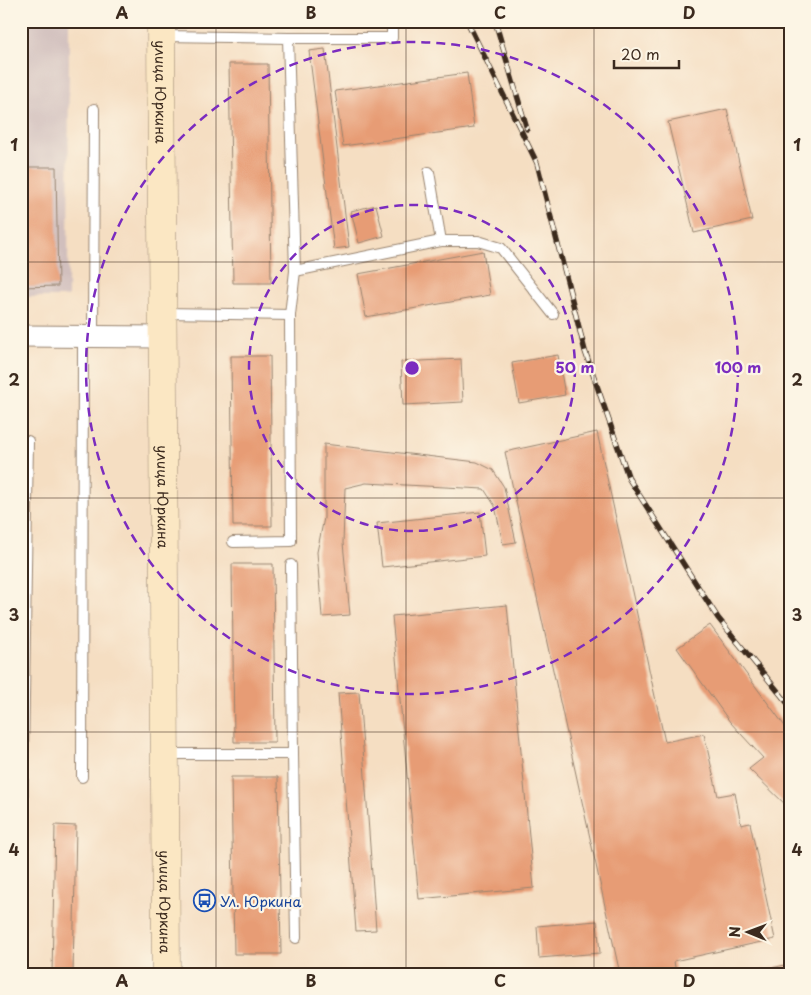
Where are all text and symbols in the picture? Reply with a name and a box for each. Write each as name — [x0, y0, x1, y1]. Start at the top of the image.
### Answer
text: A — [116, 0, 129, 24]
text: B — [306, 0, 317, 24]
text: C — [494, 0, 506, 24]
text: D — [683, 0, 695, 24]
scale bar — [614, 38, 678, 70]
street label: улица Юркина — [151, 40, 172, 144]
text: 20 m — [621, 42, 660, 65]
text: 1 — [10, 132, 18, 156]
text: 1 — [793, 132, 801, 156]
text: 50 m — [556, 355, 594, 378]
text: 100 m — [715, 355, 761, 378]
centre of rings — [403, 359, 421, 377]
text: 2 — [8, 367, 20, 391]
text: 2 — [791, 367, 803, 391]
street label: улица Юркина — [153, 445, 174, 549]
text: 3 — [9, 602, 19, 626]
text: 3 — [792, 602, 802, 626]
text: 4 — [9, 837, 20, 861]
text: 4 — [792, 837, 803, 861]
street label: улица Юркина — [155, 850, 176, 954]
bus stop icon: Ул. Юркина — [192, 889, 216, 913]
place label: Ул. Юркина — [220, 891, 302, 912]
north arrow — [724, 908, 774, 958]
text: N — [724, 926, 745, 937]
text: A — [116, 968, 129, 992]
text: B — [306, 968, 317, 992]
text: C — [494, 968, 506, 992]
text: D — [683, 968, 695, 992]

